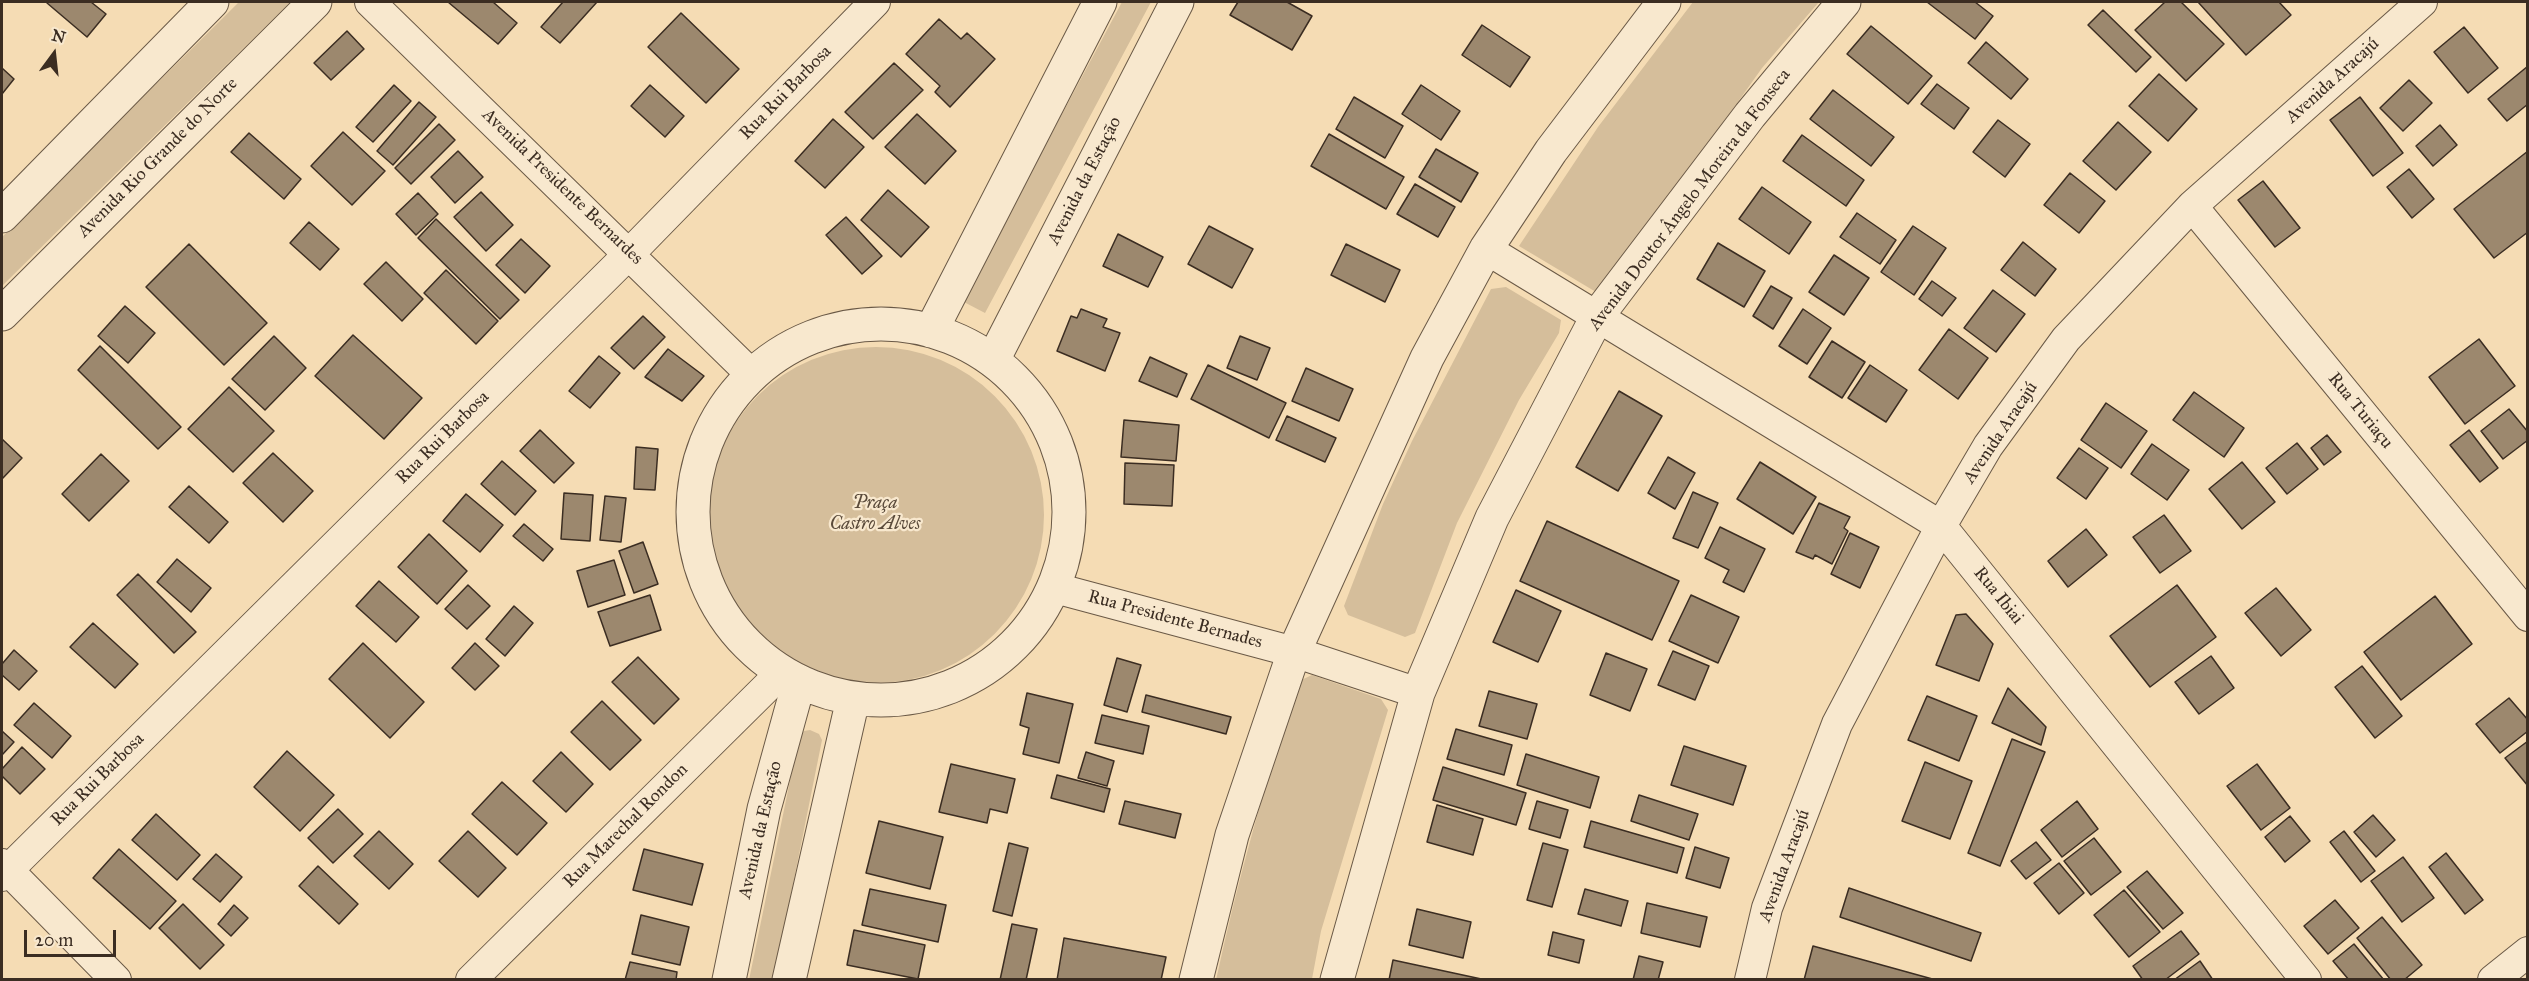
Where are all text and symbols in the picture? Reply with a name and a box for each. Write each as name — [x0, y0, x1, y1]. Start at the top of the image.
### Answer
north arrow — [24, 24, 84, 84]
text: N — [50, 25, 68, 47]
street label: Avenida Aracajú — [2282, 33, 2384, 129]
street label: Rua Rui Barbosa — [736, 41, 836, 145]
street label: Avenida Doutor Ângelo Moreira da Fonseca — [1584, 65, 1796, 335]
street label: Avenida Rio Grande do Norte — [73, 73, 243, 243]
street label: Avenida Presidente Bernardes — [477, 104, 647, 270]
street label: Avenida da Estação — [1043, 113, 1127, 249]
street label: Rua Turiaçu — [2323, 369, 2397, 453]
street label: Avenida Aracajú — [1959, 378, 2043, 488]
street label: Rua Rui Barbosa — [392, 387, 494, 489]
park label: Praça Castro Alves — [830, 493, 920, 536]
street label: Rua Ibiai — [1968, 563, 2028, 629]
street label: Rua Presidente Bernades — [1085, 586, 1265, 654]
street label: Rua Rui Barbosa — [47, 729, 149, 831]
street label: Rua Marechal Rondon — [559, 759, 693, 893]
street label: Avenida da Estação — [735, 759, 787, 901]
street label: Avenida Aracajú — [1755, 807, 1815, 925]
scale bar — [27, 918, 118, 956]
text: 20 m — [35, 929, 73, 951]

